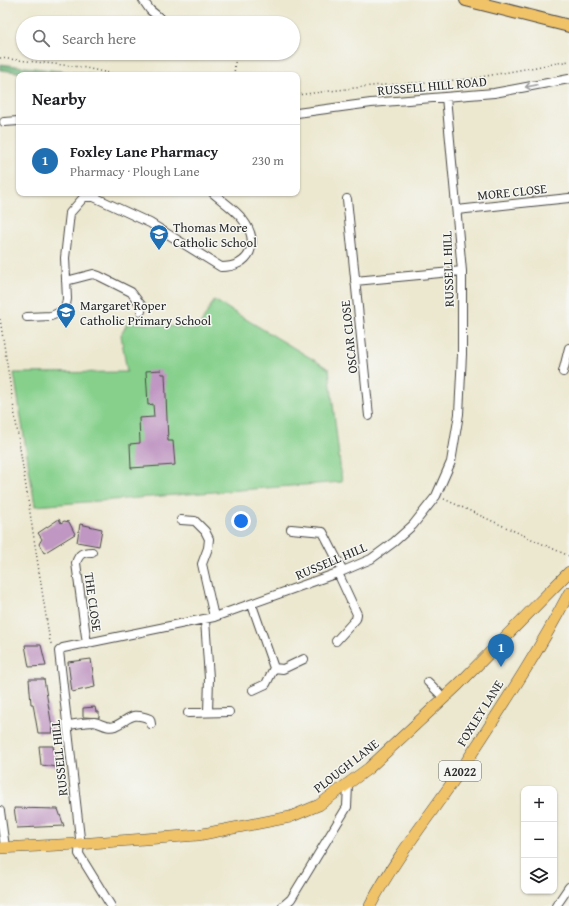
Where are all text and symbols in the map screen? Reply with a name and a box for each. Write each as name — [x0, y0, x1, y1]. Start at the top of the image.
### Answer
search box — [16, 16, 300, 60]
icon: search — [30, 27, 52, 49]
text: Search here — [62, 28, 136, 49]
street label: RUSSELL HILL ROAD — [376, 72, 488, 100]
one-way arrow — [525, 82, 538, 90]
text: Nearby — [32, 86, 86, 111]
text: Foxley Lane Pharmacy — [70, 141, 218, 162]
text: 1 — [42, 151, 48, 170]
text: 230 m — [252, 151, 284, 170]
text: Pharmacy · Plough Lane — [70, 162, 200, 181]
street label: MORE CLOSE — [476, 179, 548, 205]
place label: Thomas More Catholic School — [173, 218, 257, 252]
school or university icon: Thomas More Catholic School — [148, 223, 170, 251]
street label: RUSSELL HILL — [437, 230, 459, 307]
place label: Margaret Roper Catholic Primary School — [80, 296, 212, 330]
street label: OSCAR CLOSE — [336, 299, 362, 374]
school or university icon: Margaret Roper Catholic Primary School — [55, 301, 77, 329]
your location — [231, 511, 251, 531]
street label: RUSSELL HILL — [292, 537, 370, 585]
street label: THE CLOSE — [79, 571, 107, 633]
pin: 1 — [488, 634, 514, 667]
street label: FOXLEY LANE — [452, 676, 508, 750]
street label: RUSSELL HILL — [46, 718, 72, 797]
street label: PLOUGH LANE — [309, 734, 383, 798]
road number: A2022 — [439, 761, 481, 781]
map controls — [521, 786, 557, 894]
button: + — [521, 786, 557, 822]
button: − — [521, 822, 557, 858]
button: layers — [521, 858, 557, 894]

